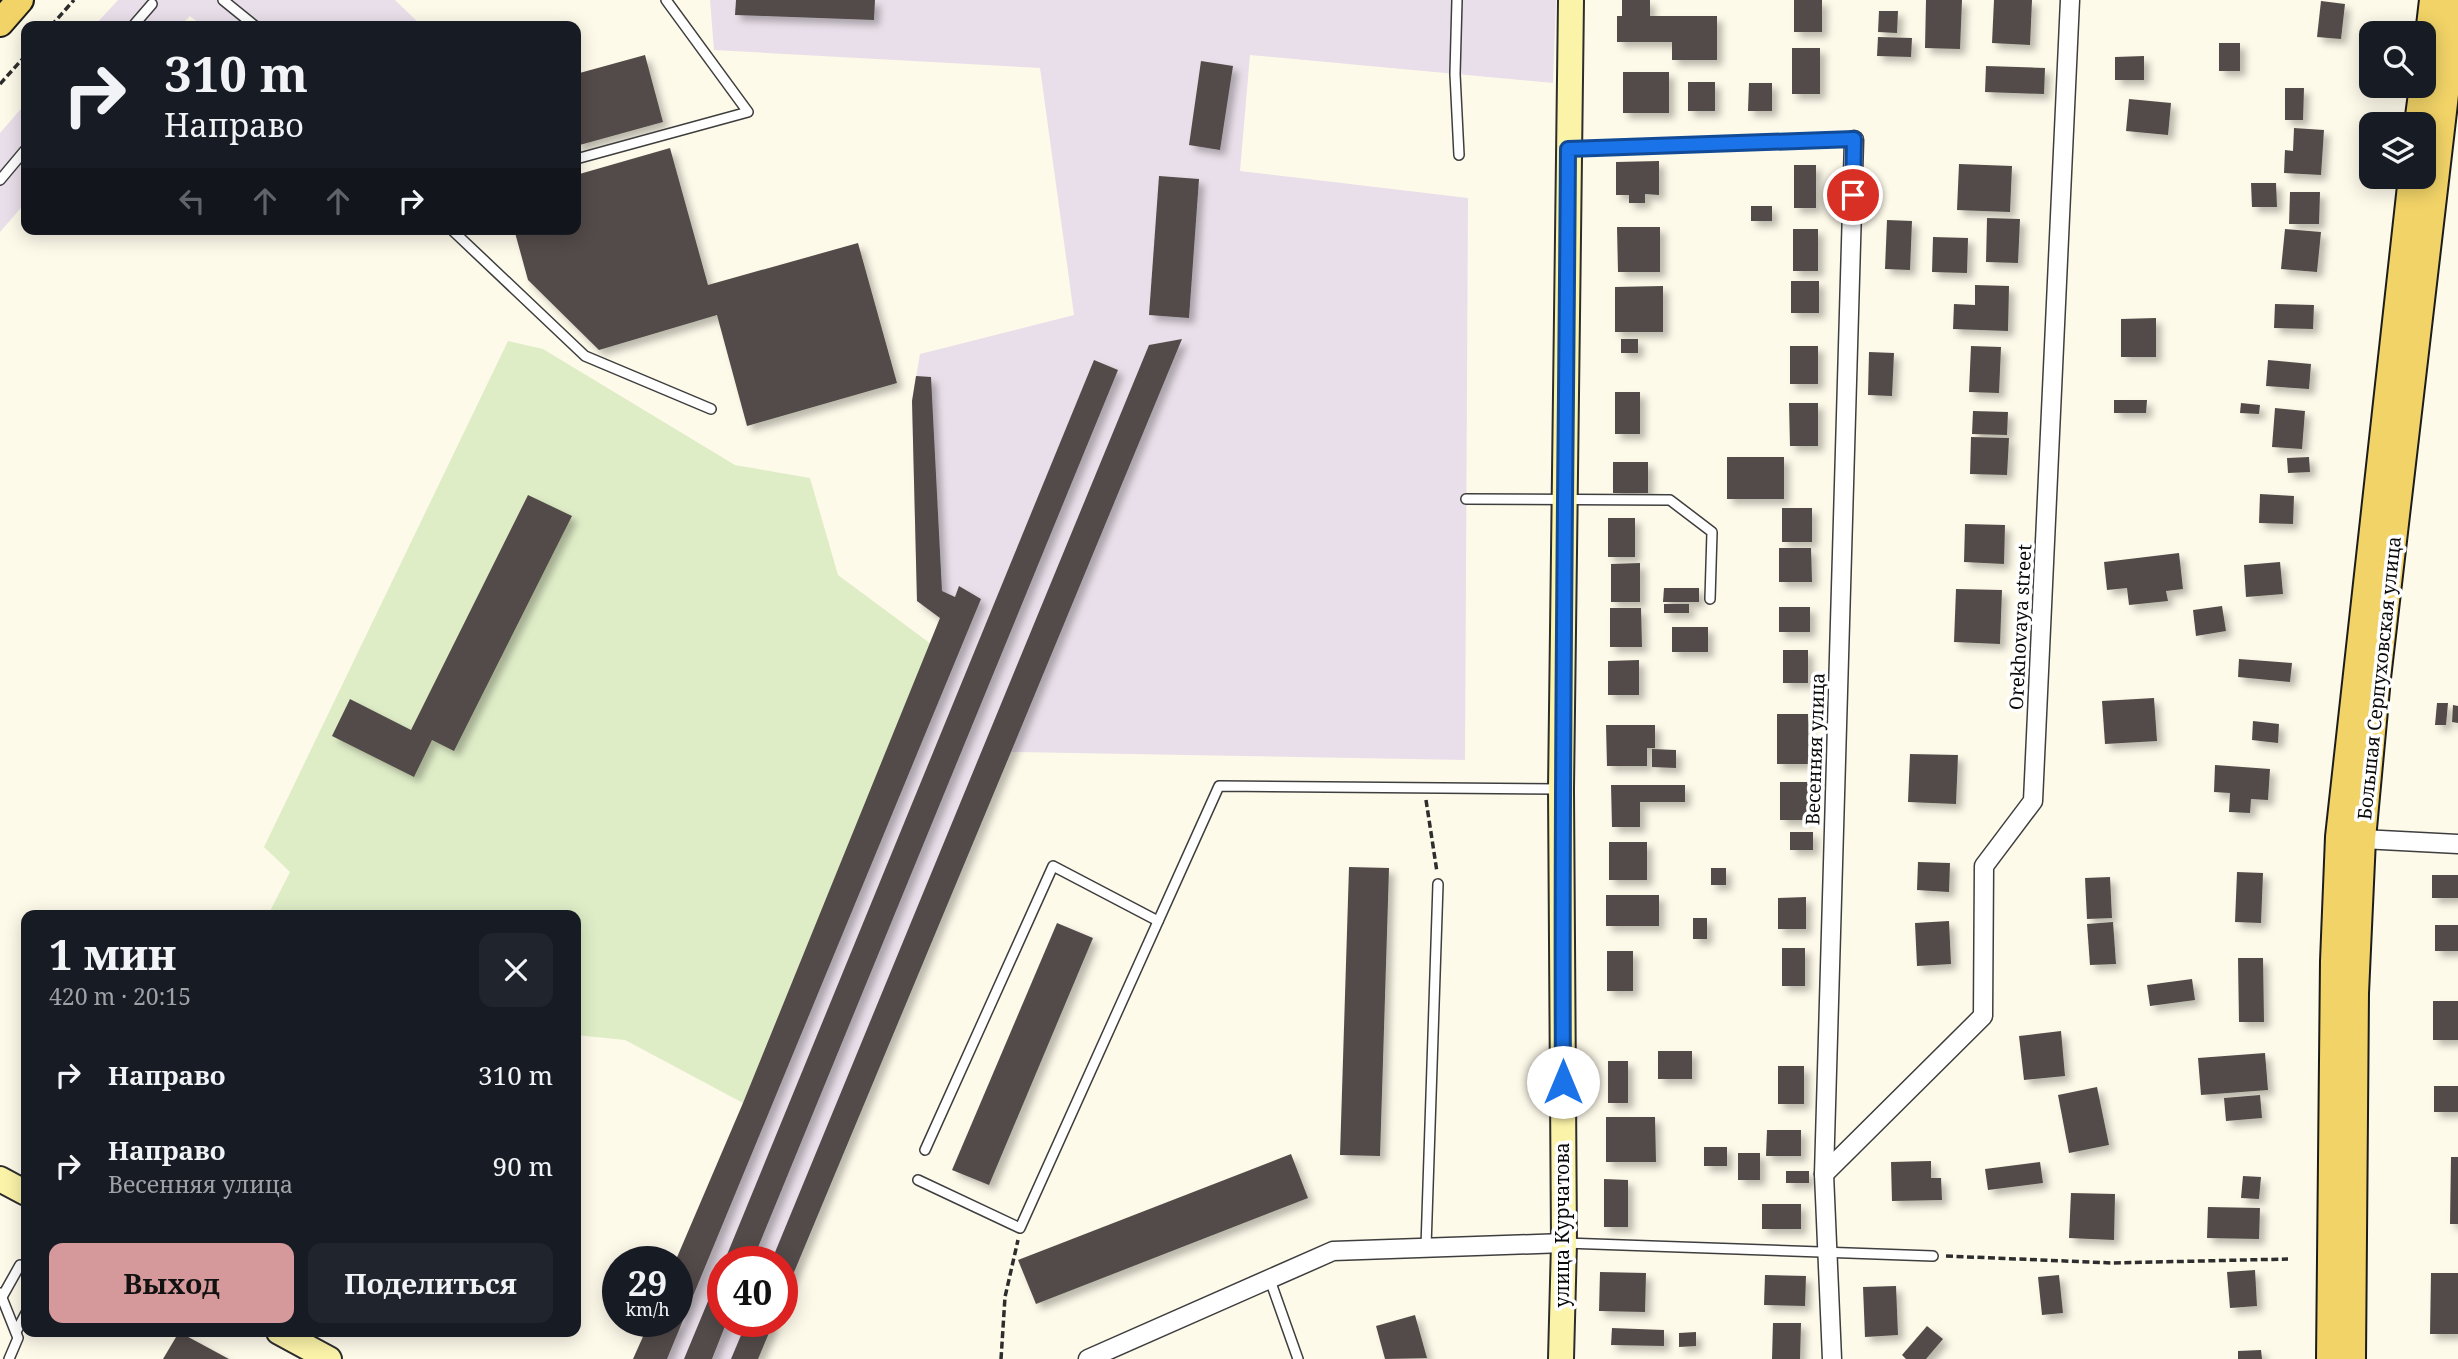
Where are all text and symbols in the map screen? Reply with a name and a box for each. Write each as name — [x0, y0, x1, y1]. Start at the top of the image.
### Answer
map controls — [2359, 21, 2436, 189]
button: search — [2359, 21, 2436, 98]
text: 310 m — [164, 40, 308, 106]
icon: right — [49, 49, 140, 140]
text: Направо — [164, 103, 304, 146]
button: layers — [2359, 112, 2436, 189]
pin — [1823, 165, 1883, 225]
icon: arrive — [1834, 176, 1872, 214]
icon: left — [173, 182, 211, 220]
icon: ahead — [246, 182, 284, 220]
icon: ahead — [319, 182, 357, 220]
icon: right — [392, 182, 430, 220]
street label: Большая Серпуховская улица — [2351, 535, 2407, 821]
street label: Orekhovaya street — [2003, 543, 2037, 711]
street label: Весенняя улица — [1799, 672, 1831, 826]
text: 1 мин — [49, 925, 176, 982]
button: close — [479, 933, 553, 1007]
text: 420 m · 20:15 — [49, 980, 191, 1012]
position arrow — [1526, 1045, 1600, 1119]
icon: right — [49, 1056, 87, 1094]
text: Направо — [108, 1057, 226, 1093]
text: 310 m — [478, 1057, 553, 1093]
text: Направо — [108, 1132, 226, 1168]
street label: улица Курчатова — [1549, 1142, 1575, 1308]
icon: right — [49, 1147, 87, 1185]
text: 90 m — [493, 1148, 553, 1184]
text: Весенняя улица — [108, 1168, 293, 1200]
button: Выход — [49, 1243, 294, 1323]
button: Поделиться — [308, 1243, 553, 1323]
speed limit sign: 40 — [707, 1246, 798, 1337]
text: 29 — [628, 1259, 667, 1306]
text: km/h — [625, 1297, 670, 1321]

